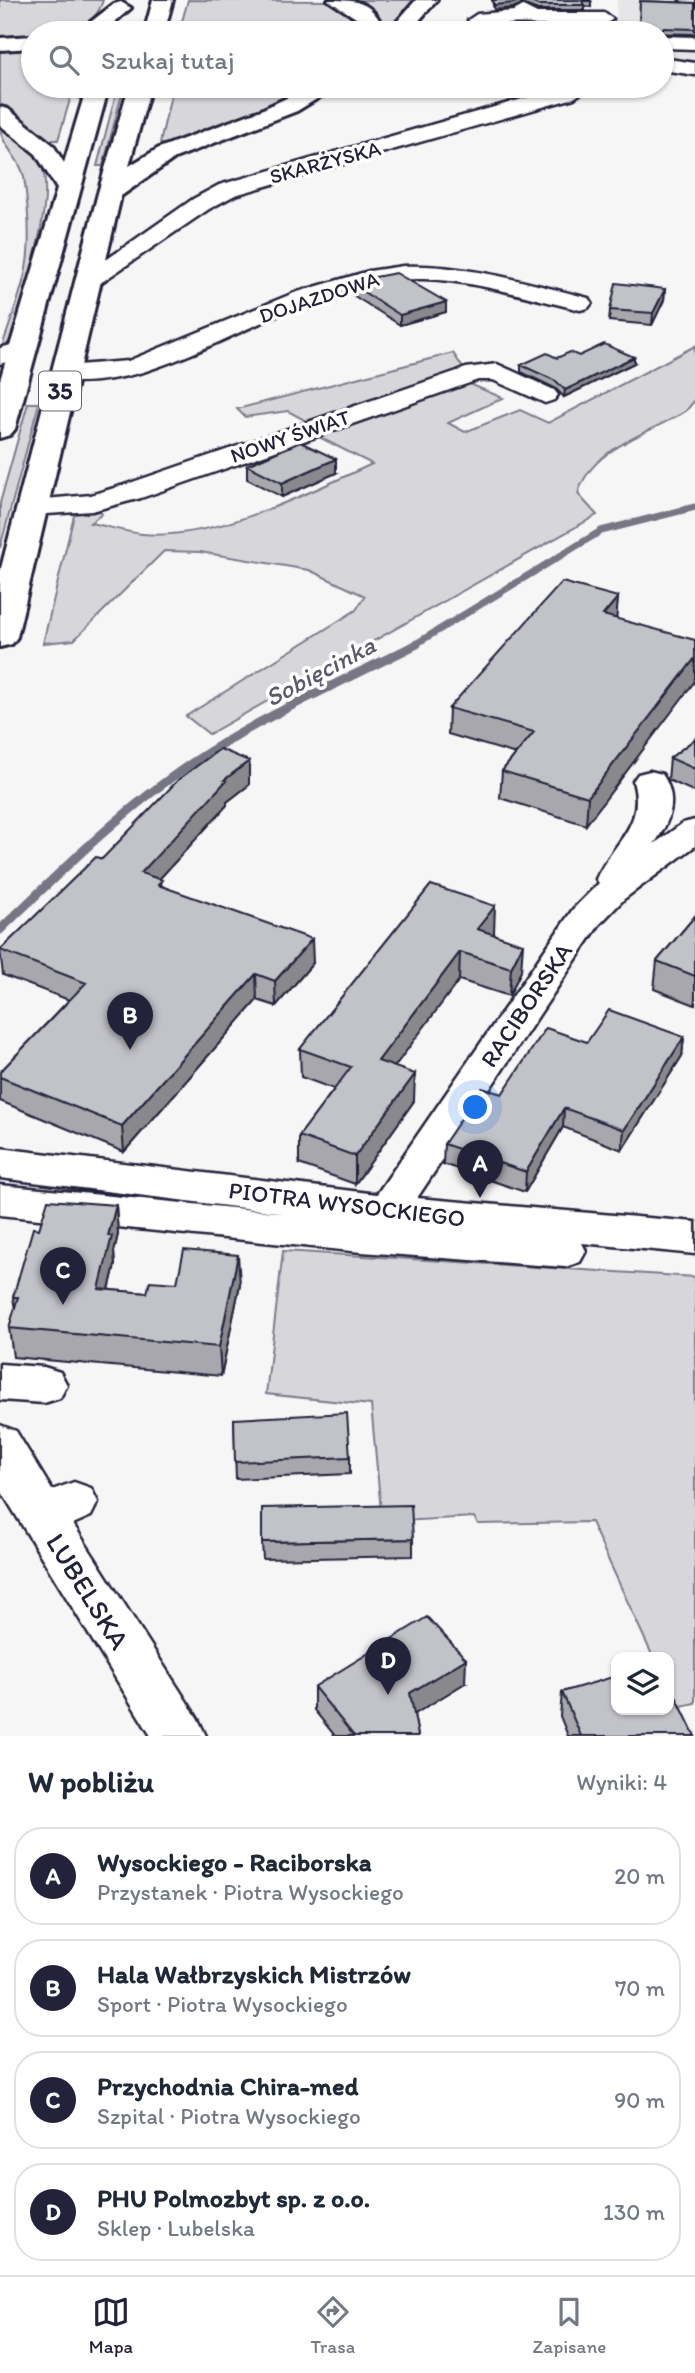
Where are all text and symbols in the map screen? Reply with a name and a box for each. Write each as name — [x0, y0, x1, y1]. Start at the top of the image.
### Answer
search box — [21, 21, 674, 98]
icon: search — [45, 41, 83, 79]
text: Szukaj tutaj — [101, 44, 234, 76]
street label: SKARŻYSKA — [267, 135, 384, 189]
street label: DOJAZDOWA — [256, 266, 383, 328]
road number: 35 — [39, 372, 81, 410]
street label: NOWY ŚWIAT — [227, 404, 353, 468]
water label: Sobięcinka — [259, 628, 381, 713]
street label: RACIBORSKA — [474, 938, 578, 1072]
pin: B — [107, 992, 153, 1050]
your location — [458, 1090, 492, 1124]
pin: A — [457, 1140, 503, 1198]
street label: PIOTRA WYSOCKIEGO — [227, 1175, 467, 1233]
pin: C — [40, 1247, 86, 1305]
street label: LUBELSKA — [39, 1527, 137, 1655]
pin: D — [365, 1637, 411, 1695]
map controls — [611, 1652, 674, 1715]
button: layers — [611, 1652, 674, 1715]
text: W pobliżu — [28, 1763, 154, 1800]
text: Wyniki: 4 — [576, 1768, 667, 1796]
text: Wysockiego - Raciborska — [97, 1846, 372, 1878]
text: A — [46, 1862, 60, 1890]
text: 20 m — [614, 1862, 665, 1890]
text: Przystanek · Piotra Wysockiego — [97, 1878, 404, 1906]
text: Hala Wałbrzyskich Mistrzów — [97, 1958, 411, 1990]
text: B — [46, 1974, 60, 2002]
text: 70 m — [615, 1974, 665, 2002]
text: Sport · Piotra Wysockiego — [97, 1990, 348, 2018]
text: Przychodnia Chira-med — [97, 2070, 358, 2102]
text: C — [46, 2086, 60, 2114]
text: 90 m — [614, 2086, 665, 2114]
text: Szpital · Piotra Wysockiego — [97, 2102, 361, 2130]
text: PHU Polmozbyt sp. z o.o. — [97, 2182, 370, 2214]
text: D — [45, 2198, 61, 2226]
text: 130 m — [603, 2198, 665, 2226]
text: Sklep · Lubelska — [97, 2214, 255, 2242]
tab: Mapa — [89, 2293, 133, 2358]
tab: Trasa — [310, 2293, 355, 2358]
tab: Zapisane — [532, 2293, 606, 2358]

